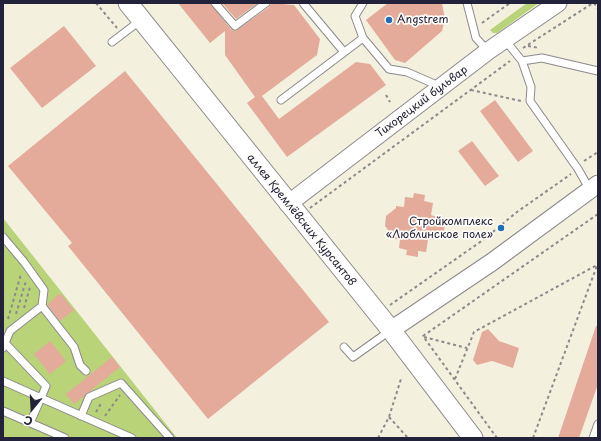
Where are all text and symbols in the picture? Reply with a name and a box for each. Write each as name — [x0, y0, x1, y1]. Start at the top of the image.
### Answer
place label: Angstrem — [397, 13, 448, 27]
marker: Angstrem — [384, 15, 394, 25]
street label: Тихорецкий бульвар — [374, 63, 470, 141]
street label: аллея Кремлёвских Курсантов — [244, 151, 358, 289]
place label: Стройкомплекс «Люблинское поле» — [386, 215, 493, 241]
marker: Стройкомплекс «Люблинское поле» — [496, 223, 506, 233]
north arrow — [12, 389, 52, 429]
text: С — [22, 412, 35, 430]

